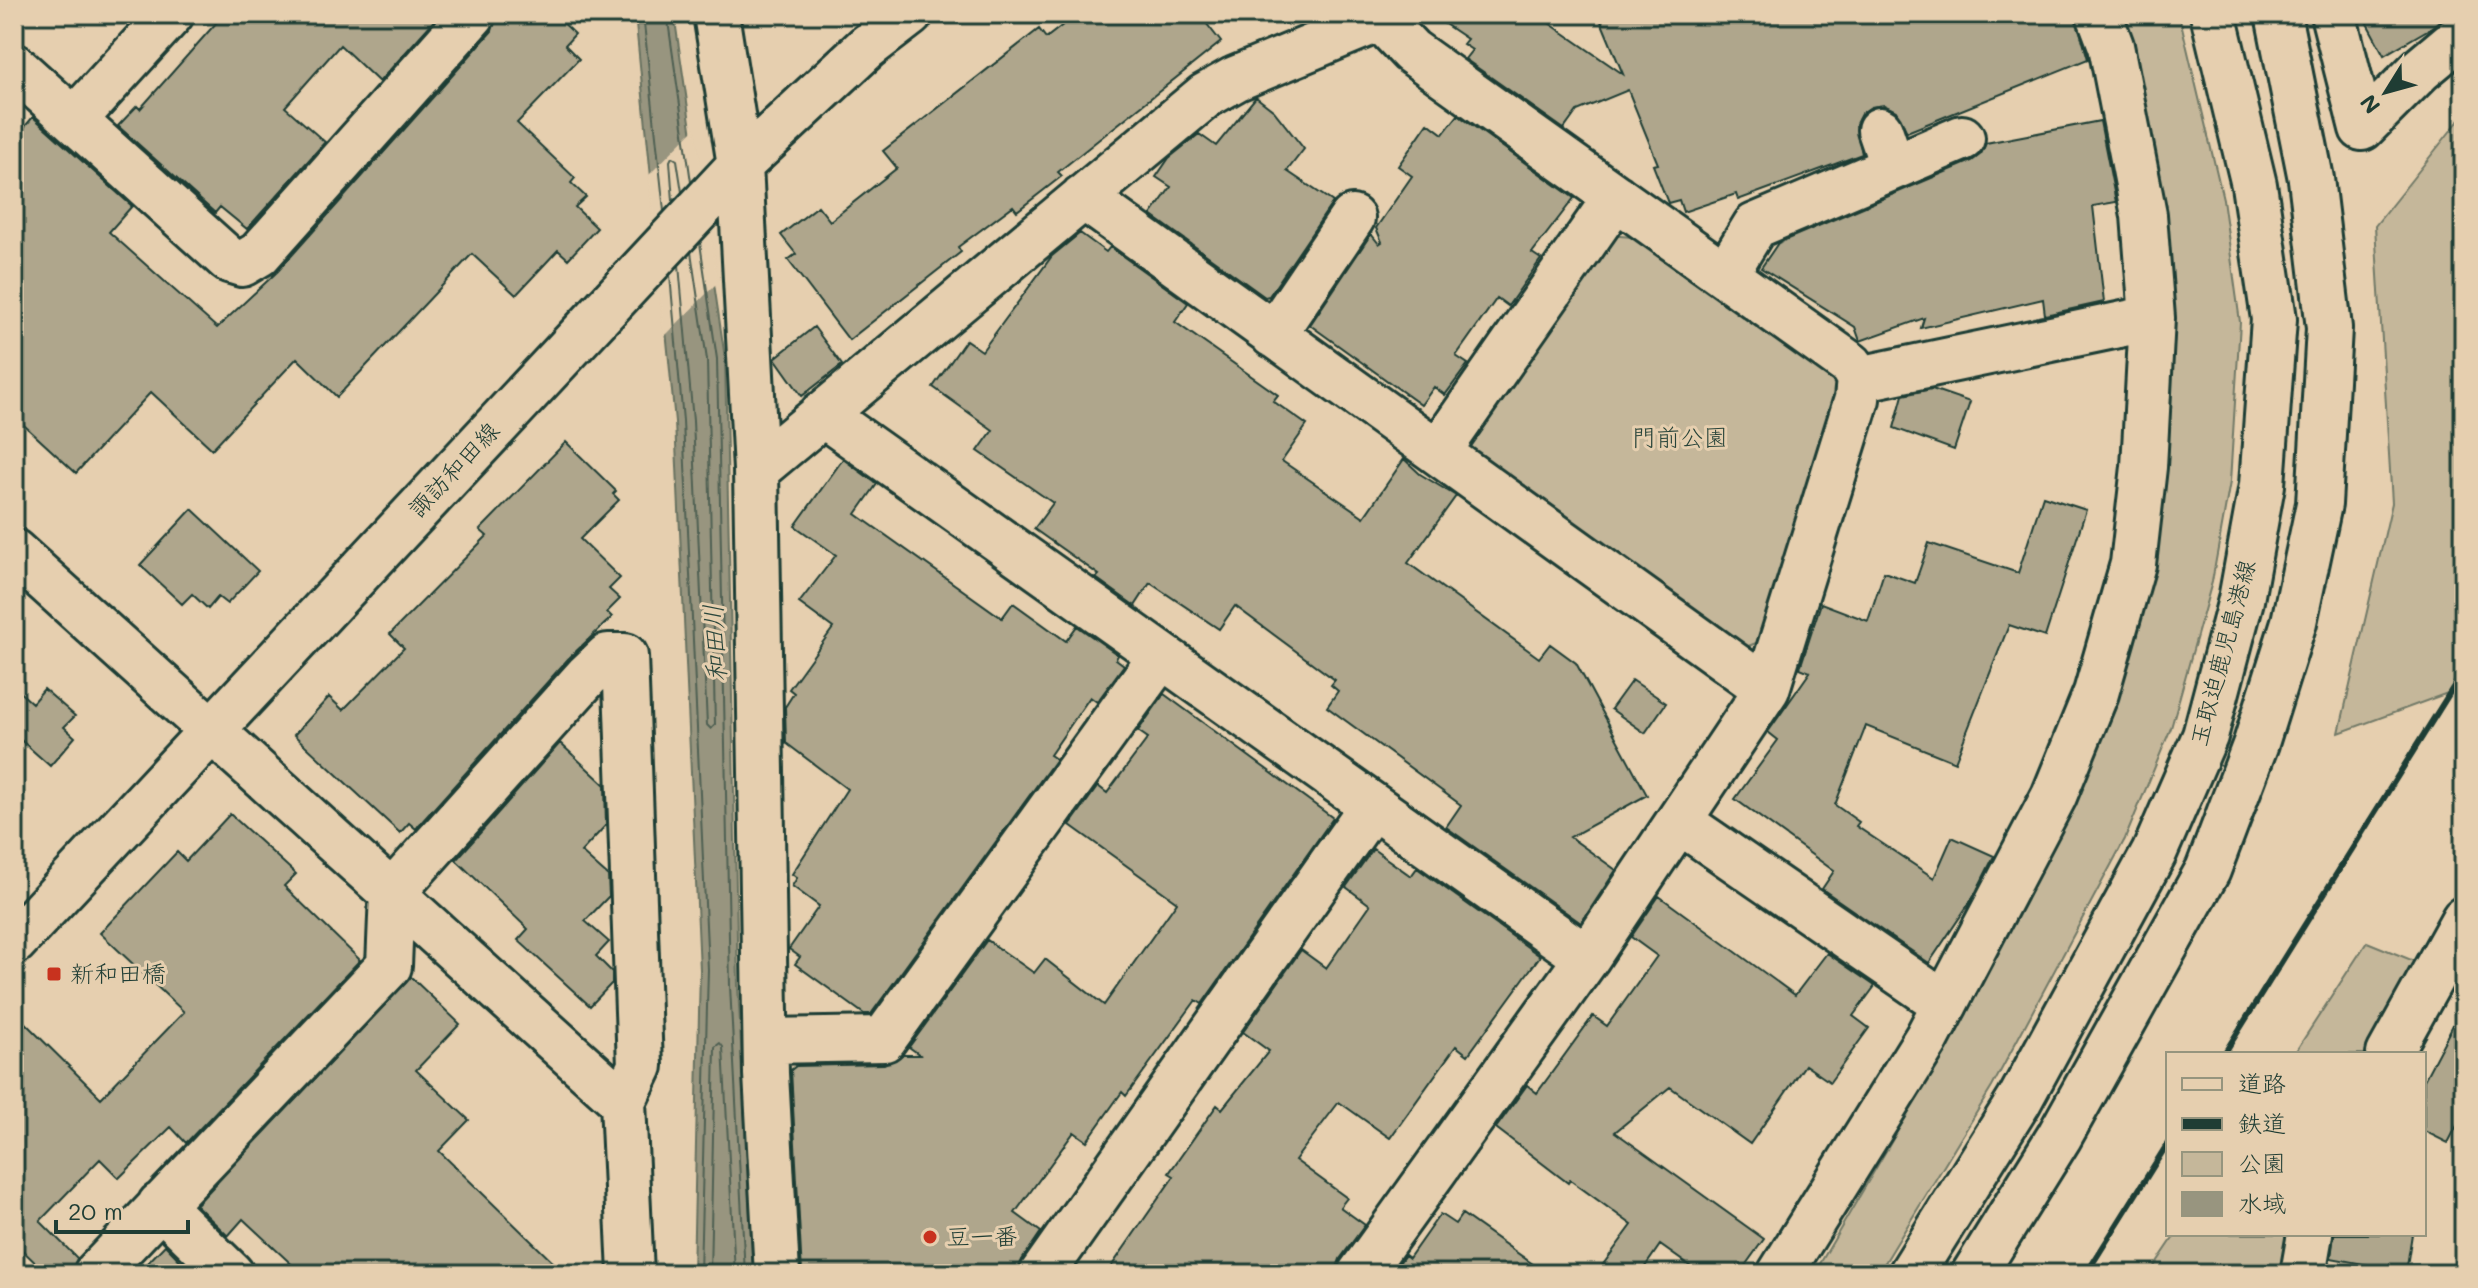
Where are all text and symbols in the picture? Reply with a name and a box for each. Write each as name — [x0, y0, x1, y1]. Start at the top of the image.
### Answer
north arrow — [2346, 52, 2426, 132]
text: N — [2353, 89, 2386, 120]
street label: 諏訪和田線 — [401, 415, 505, 523]
park label: 門前公園 — [1632, 421, 1728, 452]
street label: 玉取迫鹿児島港線 — [2182, 556, 2261, 749]
water label: 和田川 — [695, 603, 733, 683]
place label: 新和田橋 — [70, 957, 166, 988]
marker: 新和田橋 — [45, 965, 63, 983]
legend — [2166, 1052, 2426, 1236]
text: 道路 — [2238, 1067, 2286, 1098]
text: 鉄道 — [2238, 1107, 2286, 1138]
text: 公園 — [2238, 1147, 2286, 1178]
scale bar — [56, 1184, 188, 1234]
text: 水域 — [2238, 1187, 2286, 1218]
text: 20 m — [68, 1195, 123, 1226]
place label: 豆一番 — [946, 1220, 1018, 1251]
marker: 豆一番 — [921, 1228, 939, 1246]

